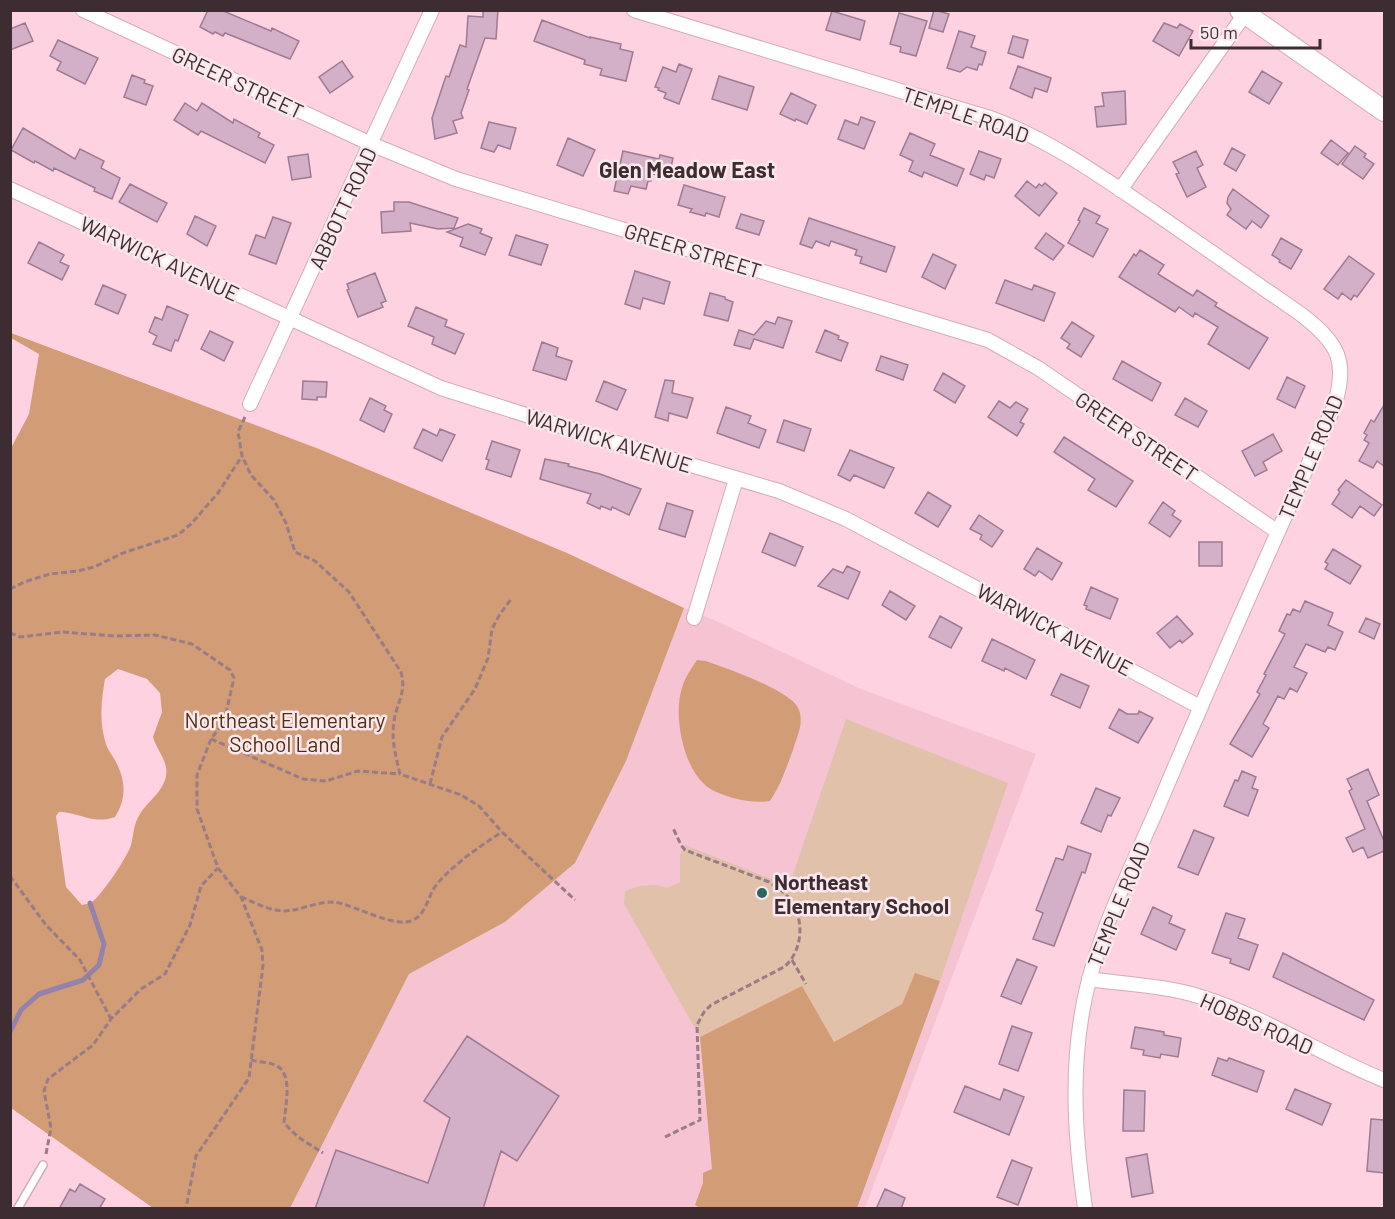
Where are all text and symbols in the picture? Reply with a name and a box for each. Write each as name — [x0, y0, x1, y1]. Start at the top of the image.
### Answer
scale bar — [1191, 12, 1320, 50]
text: 50 m — [1200, 21, 1238, 43]
street label: GREER STREET — [168, 41, 308, 123]
street label: TEMPLE ROAD — [899, 81, 1033, 147]
street label: ABBOTT ROAD — [303, 143, 381, 273]
district label: Glen Meadow East — [599, 156, 775, 182]
street label: WARWICK AVENUE — [77, 210, 243, 306]
street label: GREER STREET — [621, 217, 765, 283]
street label: GREER STREET — [1071, 386, 1203, 486]
street label: TEMPLE ROAD — [1273, 391, 1347, 523]
street label: WARWICK AVENUE — [523, 403, 695, 477]
street label: WARWICK AVENUE — [973, 577, 1137, 681]
park label: Northeast Elementary School Land — [185, 707, 386, 756]
street label: TEMPLE ROAD — [1082, 838, 1154, 970]
place label: Northeast Elementary School — [774, 869, 949, 918]
marker: Northeast Elementary School — [755, 886, 769, 900]
street label: HOBBS ROAD — [1197, 987, 1317, 1059]

